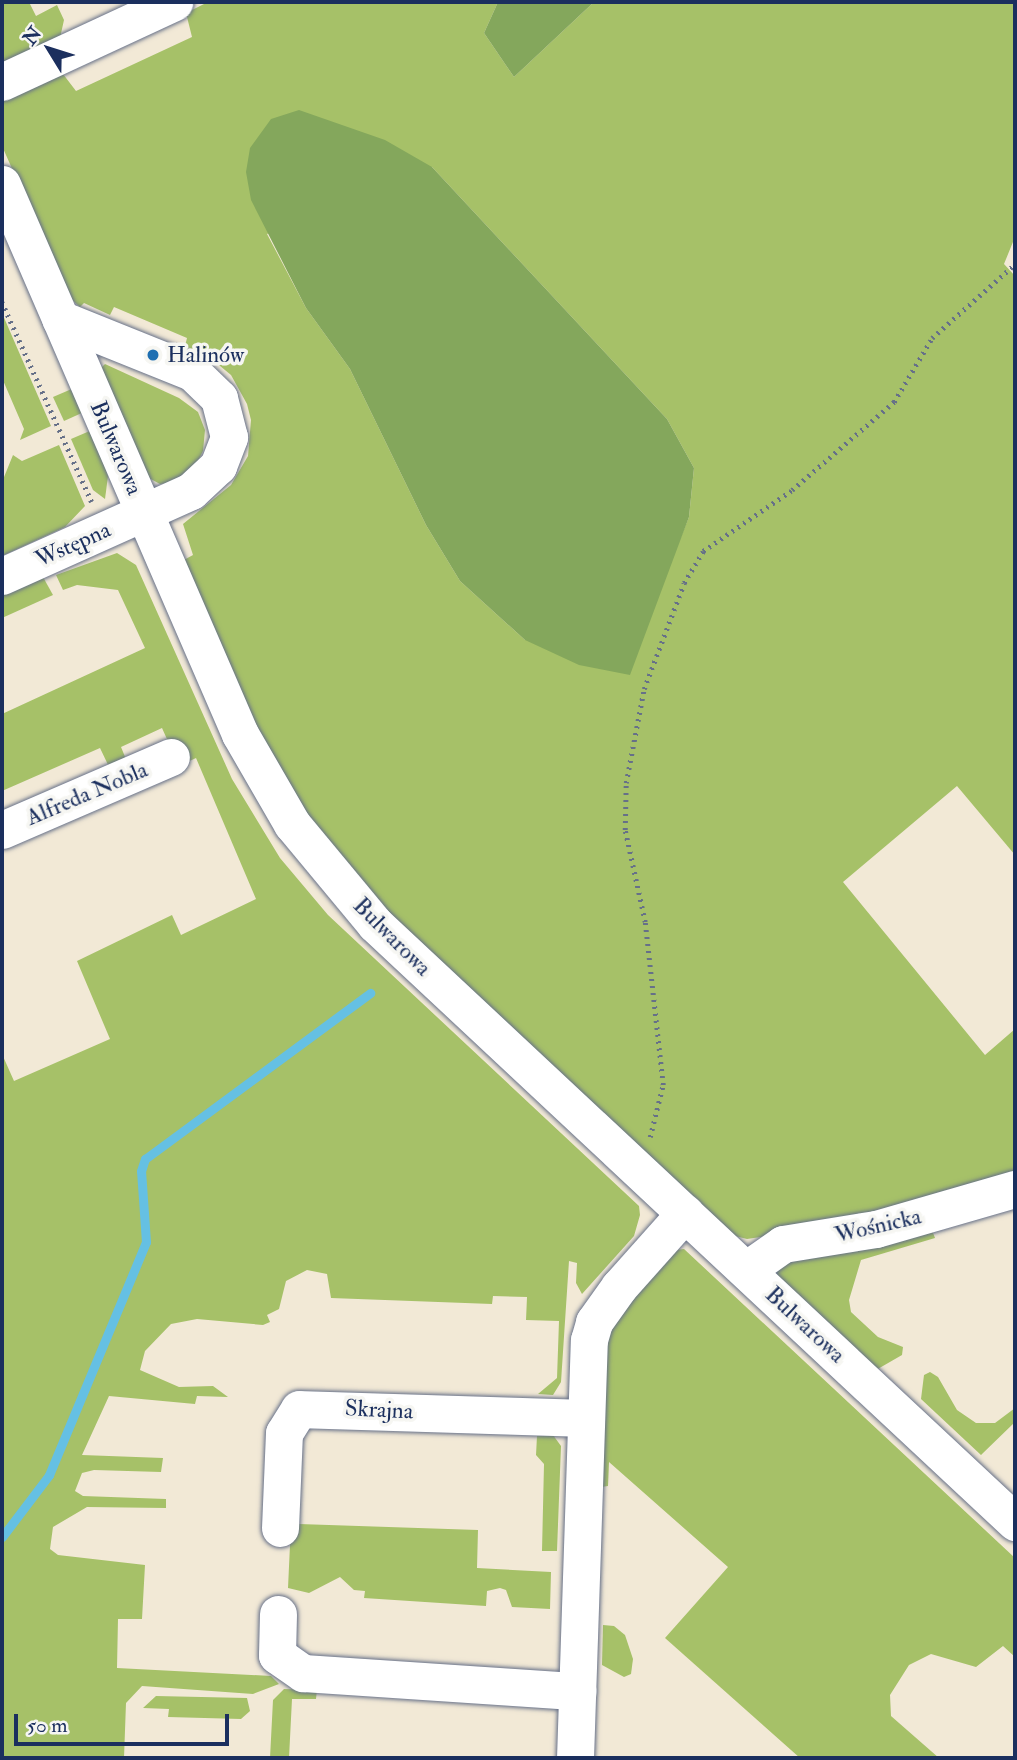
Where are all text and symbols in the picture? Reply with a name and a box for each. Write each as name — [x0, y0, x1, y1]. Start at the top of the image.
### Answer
north arrow — [14, 14, 84, 84]
text: N — [18, 22, 47, 50]
place label: Halinów — [167, 341, 244, 369]
marker: Halinów — [145, 347, 161, 363]
street label: Bulwarowa — [84, 397, 148, 499]
street label: Wstępna — [31, 516, 115, 574]
street label: Alfreda Nobla — [22, 756, 152, 832]
street label: Bulwarowa — [347, 892, 437, 982]
street label: Wośnicka — [832, 1203, 924, 1249]
street label: Bulwarowa — [759, 1281, 851, 1369]
street label: Skrajna — [344, 1394, 414, 1426]
scale bar — [18, 1700, 233, 1744]
text: 50 m — [27, 1712, 68, 1739]

